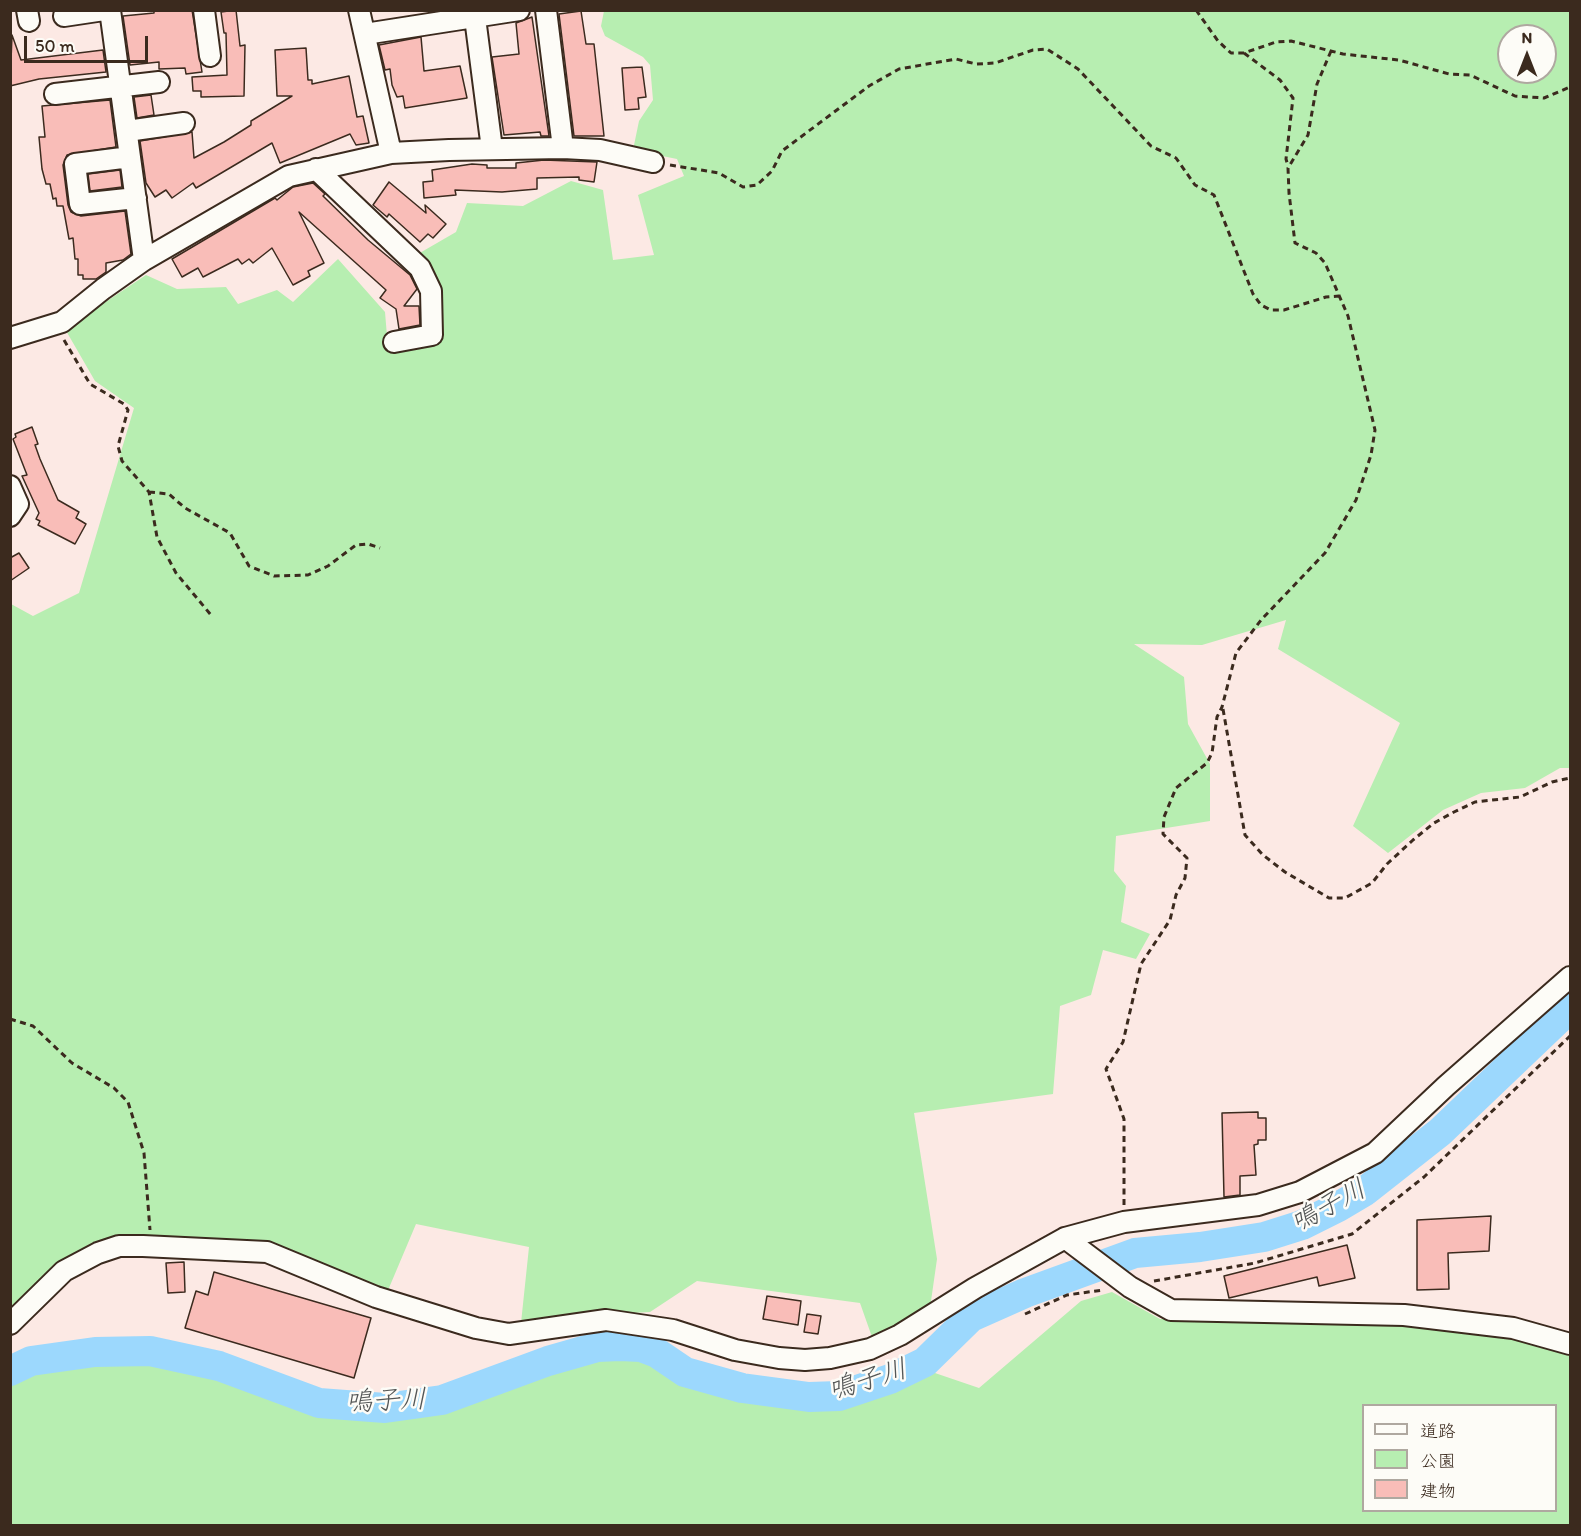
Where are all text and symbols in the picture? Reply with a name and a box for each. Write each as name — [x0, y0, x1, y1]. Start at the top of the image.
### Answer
scale bar — [27, 24, 152, 62]
north arrow — [1497, 24, 1557, 84]
text: N — [1522, 28, 1532, 47]
text: 50 m — [35, 35, 75, 57]
water label: 鳴子川 — [1286, 1174, 1372, 1240]
water label: 鳴子川 — [825, 1354, 911, 1408]
water label: 鳴子川 — [345, 1384, 427, 1420]
legend — [1362, 1404, 1557, 1512]
text: 道路 — [1420, 1420, 1456, 1442]
text: 公園 — [1420, 1450, 1456, 1472]
text: 建物 — [1420, 1480, 1456, 1502]

